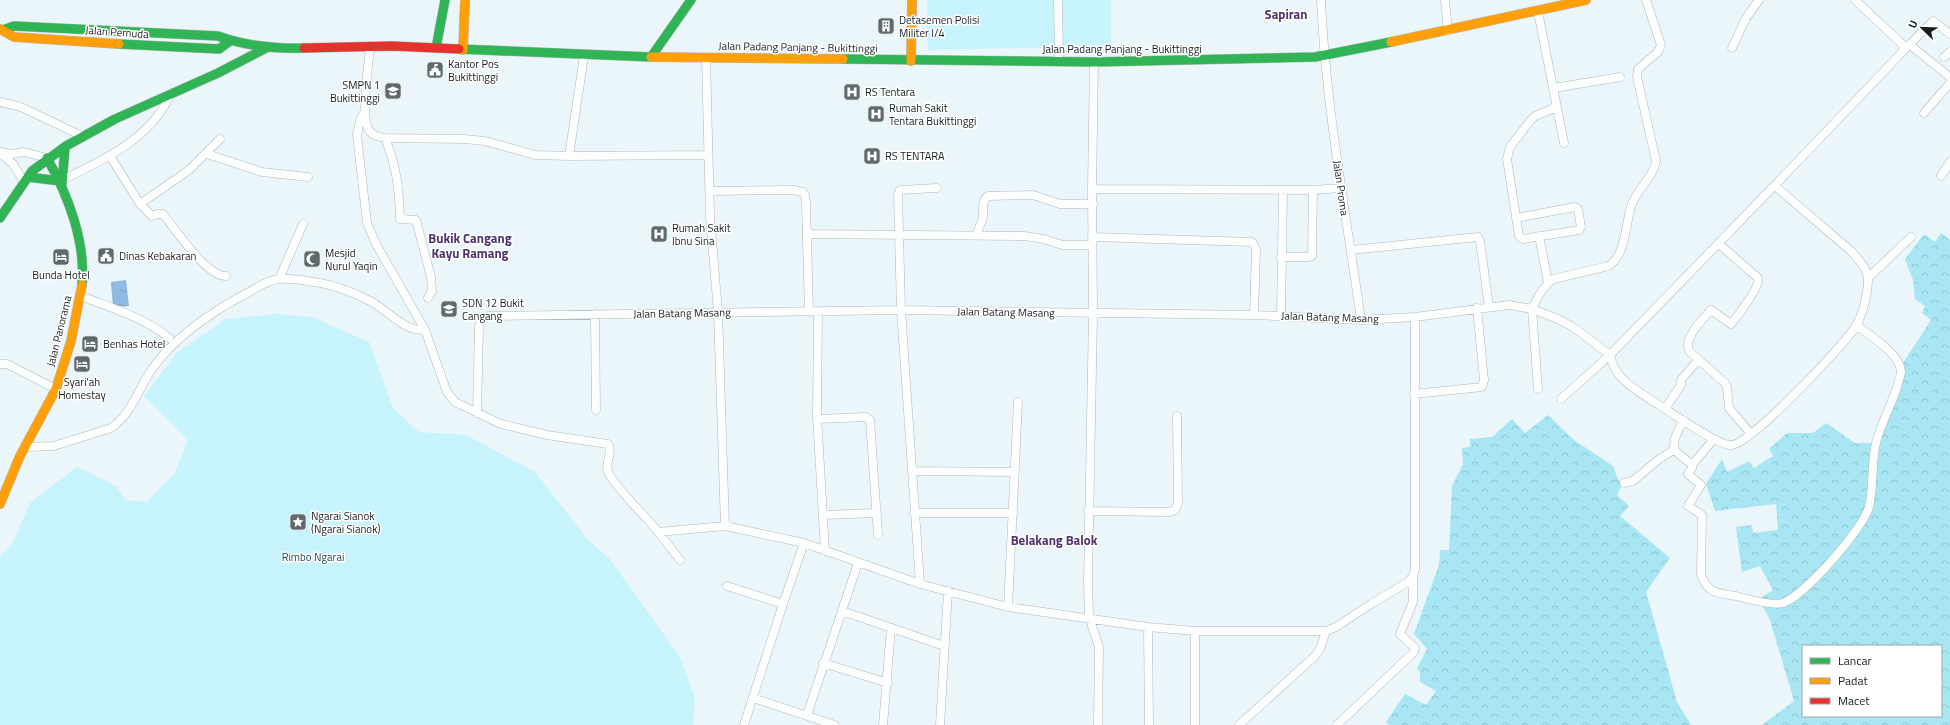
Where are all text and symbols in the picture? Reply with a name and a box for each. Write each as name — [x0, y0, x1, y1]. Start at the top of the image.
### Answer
district label: Sapiran — [1265, 4, 1307, 24]
north arrow — [1902, 8, 1942, 48]
place label: Detasemen Polisi Militer I/4 — [899, 12, 980, 41]
building icon: Detasemen Polisi Militer I/4 — [876, 16, 896, 36]
text: U — [1904, 18, 1922, 31]
street label: Jalan Pemuda — [85, 22, 150, 42]
street label: Jalan Padang Panjang - Bukittinggi — [718, 38, 878, 56]
street label: Jalan Padang Panjang - Bukittinggi — [1042, 41, 1202, 57]
place label: Kantor Pos Bukittinggi — [448, 56, 499, 85]
public building icon: Kantor Pos Bukittinggi — [425, 60, 445, 80]
place label: SMPN 1 Bukittinggi — [330, 77, 380, 106]
school or university icon: SMPN 1 Bukittinggi — [383, 81, 403, 101]
hospital icon: RS Tentara — [842, 82, 862, 102]
place label: RS Tentara — [865, 84, 916, 100]
place label: Rumah Sakit Tentara Bukittinggi — [889, 100, 976, 129]
hospital icon: Rumah Sakit Tentara Bukittinggi — [866, 104, 886, 124]
hospital icon: RS TENTARA — [862, 146, 882, 166]
place label: RS TENTARA — [885, 148, 945, 164]
street label: Jalan Proma — [1329, 159, 1353, 217]
place label: Rumah Sakit Ibnu Sina — [672, 220, 731, 249]
hospital icon: Rumah Sakit Ibnu Sina — [649, 224, 669, 244]
district label: Bukik Cangang Kayu Ramang — [428, 228, 512, 263]
place label: Mesjid Nurul Yaqin — [325, 245, 378, 274]
public building icon: Dinas Kebakaran — [96, 246, 116, 266]
hotel icon: Bunda Hotel — [51, 247, 71, 267]
place label: Dinas Kebakaran — [119, 248, 196, 264]
mosque icon: Mesjid Nurul Yaqin — [302, 249, 322, 269]
place label: Bunda Hotel — [32, 267, 90, 283]
street label: Jalan Panorama — [42, 293, 76, 368]
place label: SDN 12 Bukit Cangang — [462, 295, 524, 324]
school or university icon: SDN 12 Bukit Cangang — [439, 299, 459, 319]
street label: Jalan Batang Masang — [957, 303, 1055, 321]
street label: Jalan Batang Masang — [633, 304, 731, 322]
street label: Jalan Batang Masang — [1281, 307, 1379, 327]
hotel icon: Benhas Hotel — [80, 334, 100, 354]
place label: Benhas Hotel — [103, 336, 165, 352]
hotel icon: Syari'ah Homestay — [72, 354, 92, 374]
place label: Syari'ah Homestay — [58, 374, 107, 403]
place label: Ngarai Sianok (Ngarai Sianok) — [311, 508, 380, 537]
place icon: Ngarai Sianok (Ngarai Sianok) — [288, 512, 308, 532]
district label: Belakang Balok — [1011, 530, 1098, 550]
park label: Rimbo Ngarai — [282, 549, 344, 565]
legend — [1802, 645, 1942, 717]
text: Lancar — [1838, 651, 1872, 670]
text: Padat — [1838, 671, 1868, 690]
text: Macet — [1838, 691, 1870, 710]

